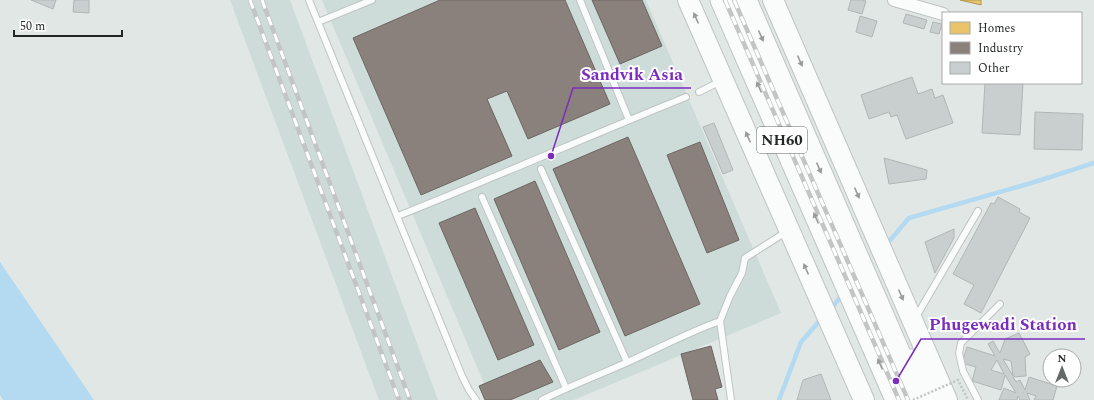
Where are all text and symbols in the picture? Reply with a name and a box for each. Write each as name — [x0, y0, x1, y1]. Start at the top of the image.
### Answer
scale bar — [14, 12, 122, 38]
one-way arrow — [692, 12, 698, 24]
legend — [942, 12, 1082, 84]
text: 50 m — [20, 17, 45, 36]
text: Homes — [978, 19, 1016, 38]
one-way arrow — [758, 30, 764, 41]
text: Industry — [978, 39, 1024, 58]
one-way arrow — [797, 56, 803, 68]
callout: Sandvik Asia — [573, 59, 691, 88]
text: Other — [978, 59, 1010, 78]
text: Sandvik Asia — [581, 62, 683, 88]
one-way arrow — [755, 80, 761, 92]
road number: NH60 — [757, 127, 807, 153]
one-way arrow — [745, 132, 751, 143]
one-way arrow — [816, 162, 822, 173]
one-way arrow — [854, 188, 860, 199]
one-way arrow — [813, 213, 819, 224]
one-way arrow — [803, 263, 809, 274]
one-way arrow — [898, 289, 905, 301]
callout: Phugewadi Station — [921, 310, 1085, 339]
text: Phugewadi Station — [929, 312, 1077, 338]
north arrow — [1042, 348, 1082, 388]
text: N — [1058, 350, 1067, 367]
one-way arrow — [877, 359, 883, 370]

